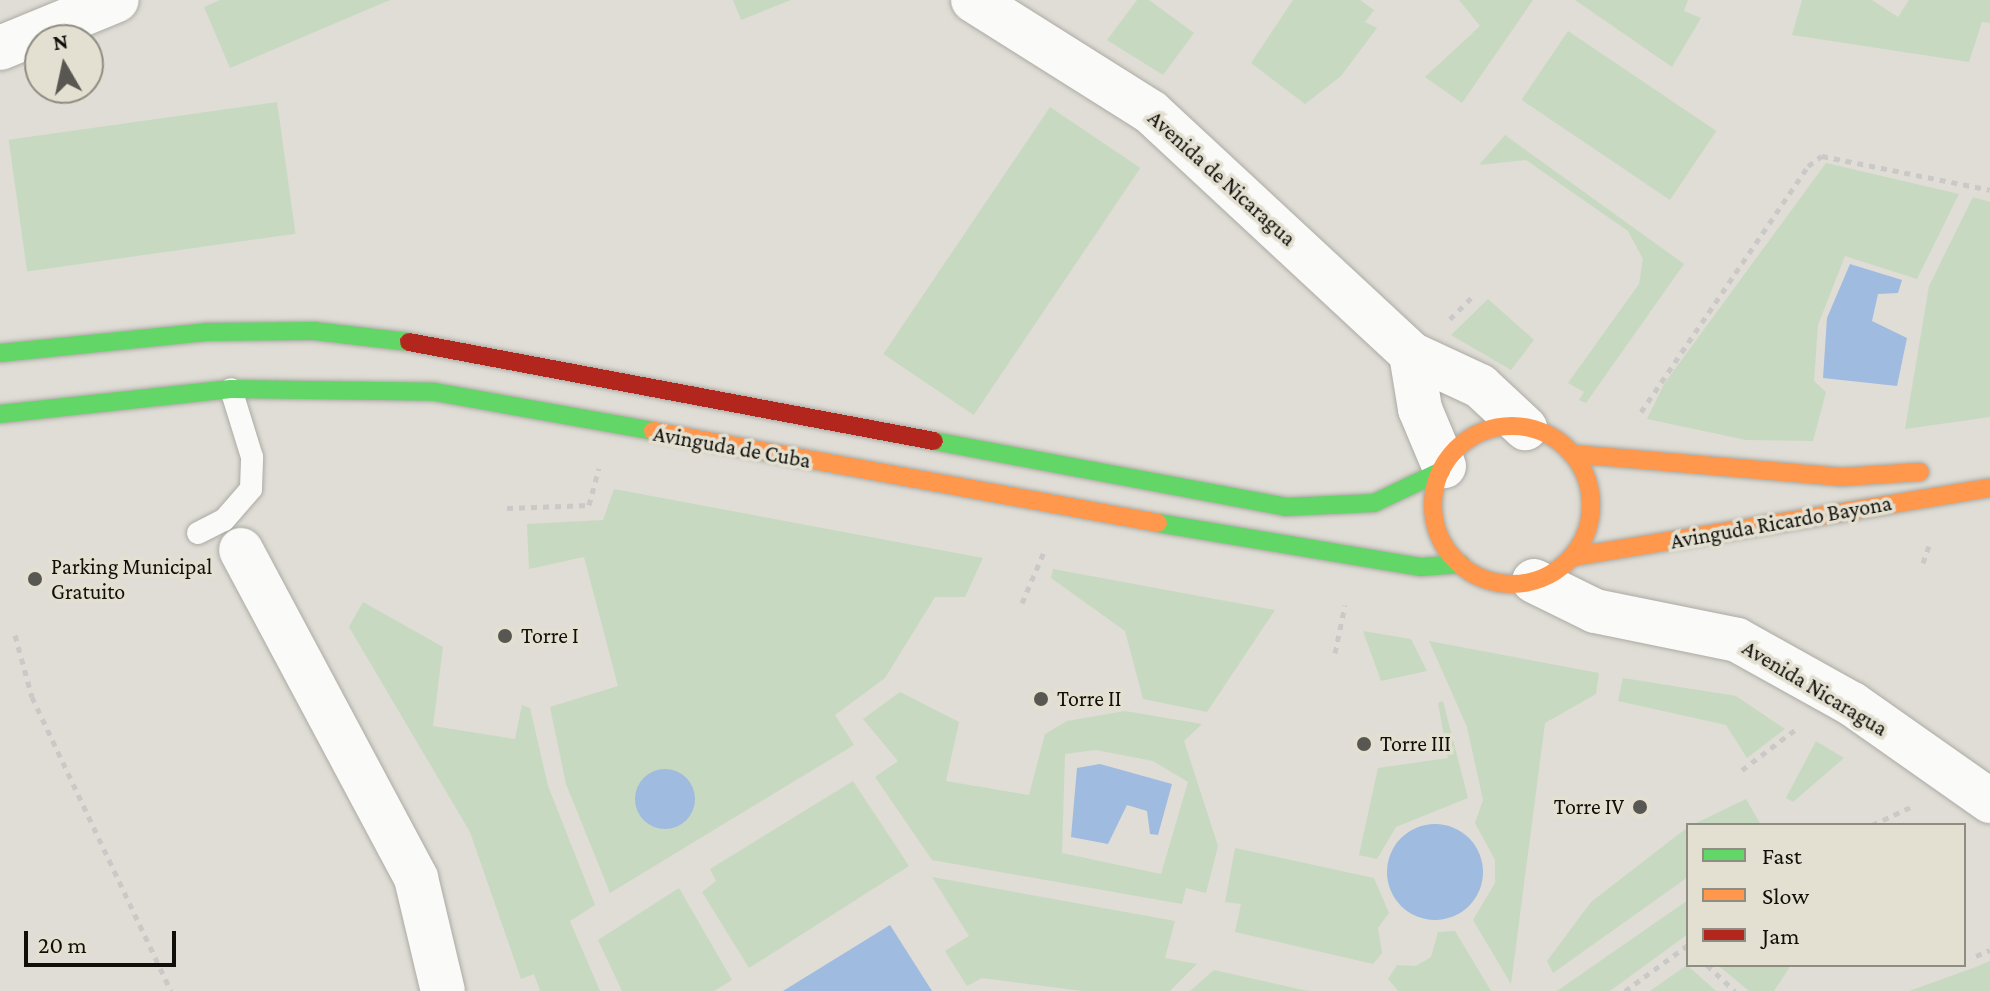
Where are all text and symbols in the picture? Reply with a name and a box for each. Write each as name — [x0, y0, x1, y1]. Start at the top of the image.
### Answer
north arrow — [24, 24, 104, 104]
text: N — [51, 28, 70, 55]
street label: Avenida de Nicaragua — [1143, 105, 1301, 251]
street label: Avinguda de Cuba — [651, 420, 813, 474]
street label: Avinguda Ricardo Bayona — [1668, 490, 1894, 554]
place label: Parking Municipal Gratuito — [51, 553, 212, 604]
marker: Parking Municipal Gratuito — [26, 570, 44, 588]
place label: Torre I — [521, 623, 579, 649]
marker: Torre I — [496, 627, 514, 645]
street label: Avenida Nicaragua — [1738, 634, 1892, 742]
place label: Torre II — [1057, 686, 1121, 712]
marker: Torre II — [1032, 690, 1050, 708]
place label: Torre III — [1380, 731, 1451, 757]
marker: Torre III — [1355, 735, 1373, 753]
place label: Torre IV — [1554, 794, 1624, 820]
marker: Torre IV — [1631, 798, 1649, 816]
legend — [1686, 823, 1966, 967]
text: Fast — [1762, 842, 1802, 869]
text: Slow — [1762, 882, 1809, 909]
scale bar — [28, 915, 180, 965]
text: Jam — [1762, 922, 1800, 949]
text: 20 m — [38, 931, 87, 958]

